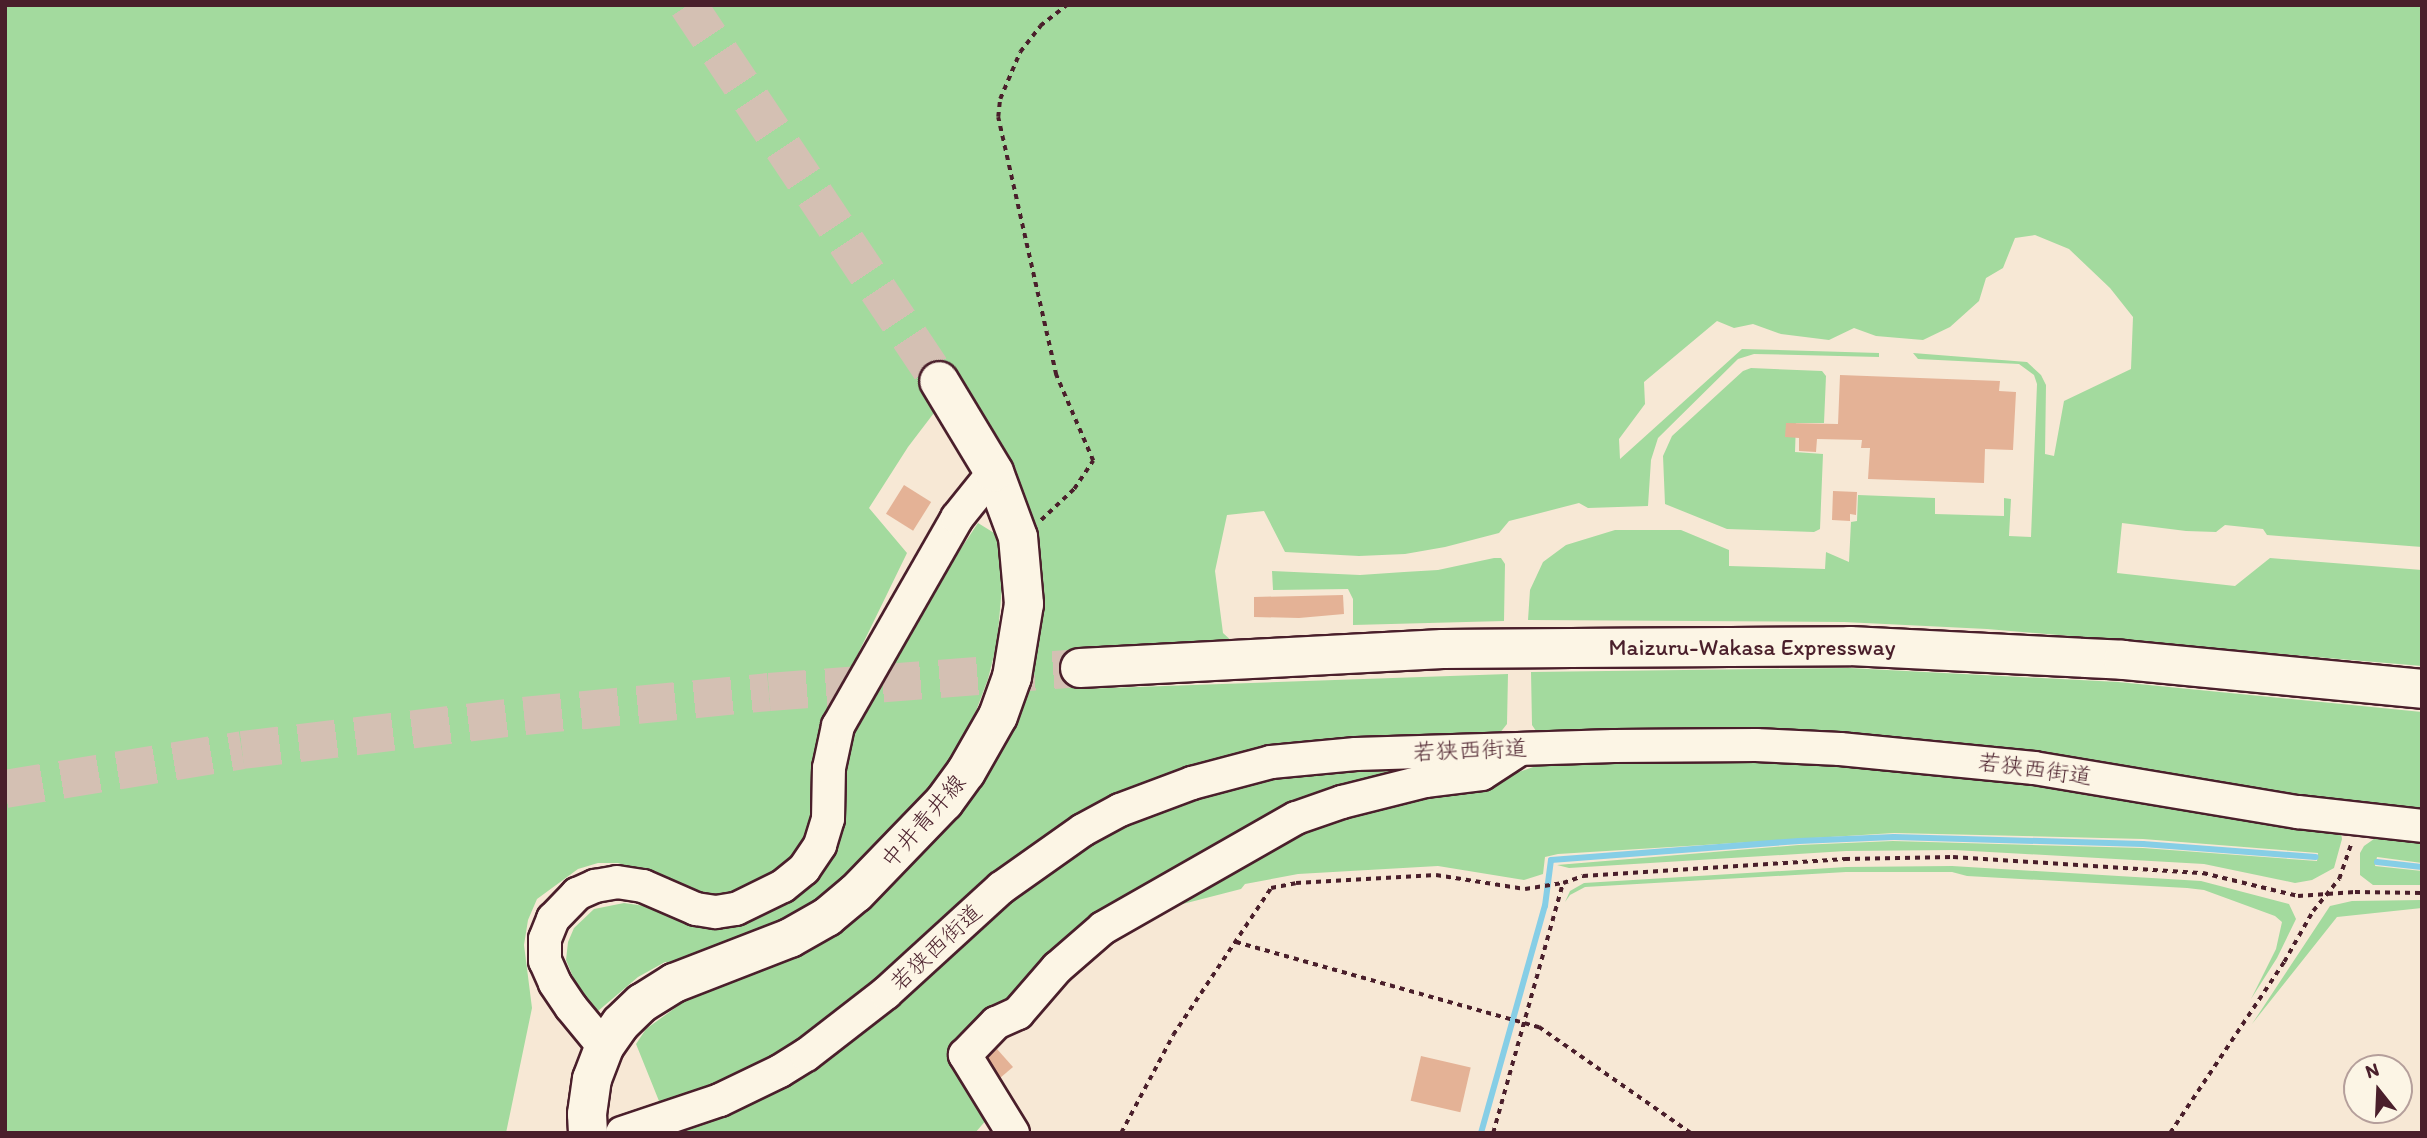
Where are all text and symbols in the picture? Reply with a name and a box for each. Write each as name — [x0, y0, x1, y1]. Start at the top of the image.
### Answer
street label: Maizuru-Wakasa Expressway — [1609, 633, 1895, 661]
street label: 若狭西街道 — [1412, 734, 1528, 766]
street label: 若狭西街道 — [1976, 747, 2094, 791]
street label: 中井青井線 — [875, 769, 971, 873]
street label: 若狭西街道 — [885, 898, 987, 996]
north arrow — [2343, 1054, 2413, 1124]
text: N — [2362, 1058, 2382, 1083]

